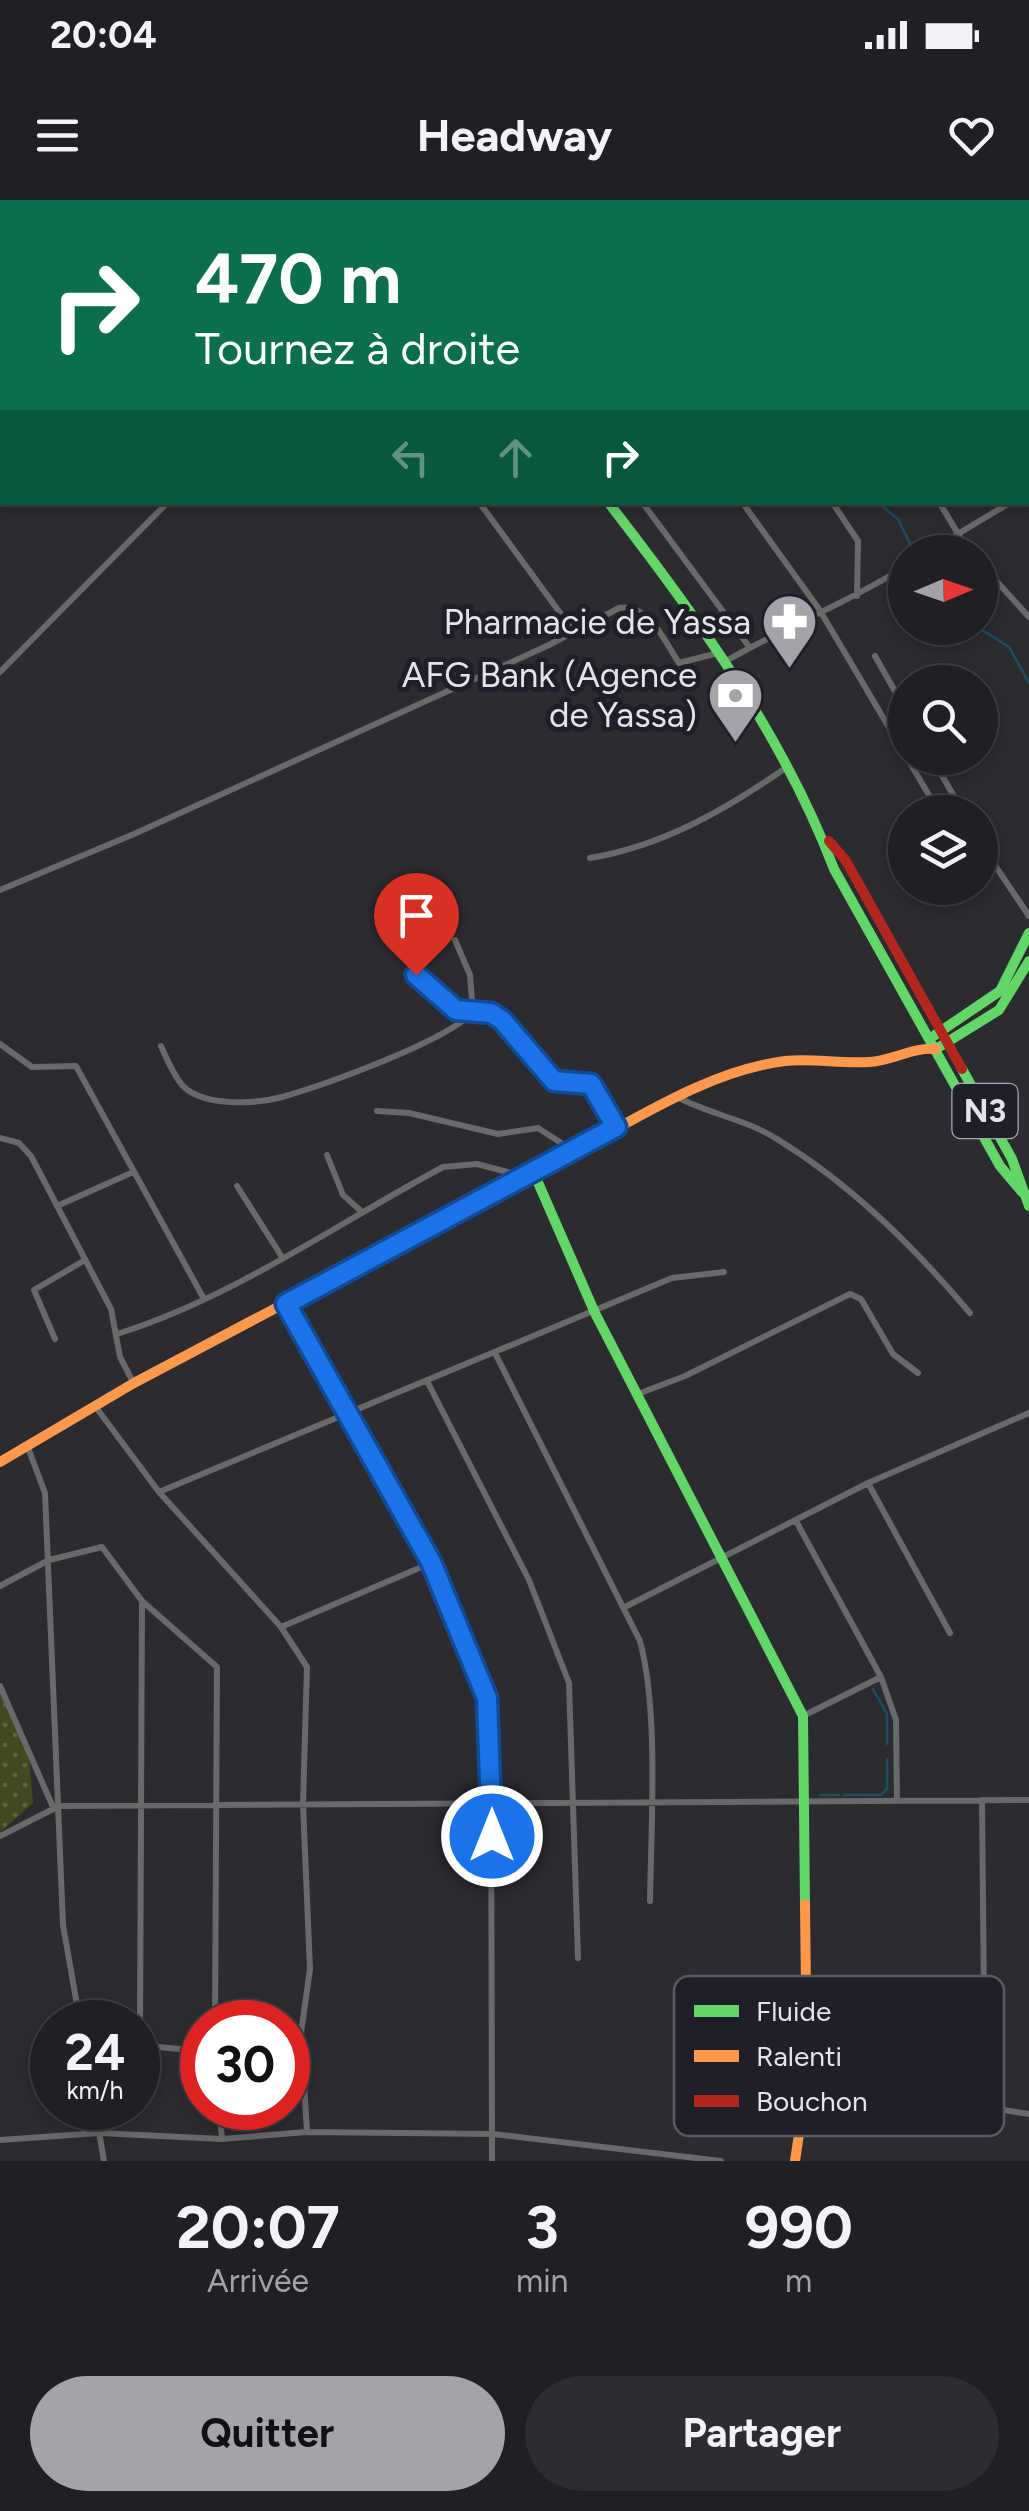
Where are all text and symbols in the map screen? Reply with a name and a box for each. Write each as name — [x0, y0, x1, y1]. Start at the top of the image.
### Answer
text: 20:04 — [50, 12, 157, 58]
icon: menu — [30, 108, 85, 163]
text: Headway — [417, 108, 612, 162]
icon: heart — [944, 108, 999, 163]
text: 470 m — [195, 236, 401, 321]
icon: right — [30, 240, 160, 370]
text: Tournez à droite — [195, 321, 520, 375]
icon: left — [383, 430, 438, 485]
icon: ahead — [488, 430, 543, 485]
icon: right — [593, 430, 648, 485]
north arrow — [888, 535, 998, 645]
map controls — [888, 535, 998, 905]
pharmacy icon: Pharmacie de Yassa — [760, 592, 820, 671]
place label: Pharmacie de Yassa — [443, 601, 751, 643]
place label: AFG Bank (Agence de Yassa) — [402, 654, 697, 736]
bank icon: AFG Bank (Agence de Yassa) — [706, 665, 766, 744]
button: search — [888, 665, 998, 775]
button: layers — [888, 795, 998, 905]
pin — [374, 873, 459, 976]
icon: arrive — [389, 888, 444, 943]
road number: N3 — [952, 1084, 1018, 1138]
position arrow — [440, 1784, 544, 1888]
legend — [674, 1976, 1004, 2136]
text: Fluide — [756, 1994, 831, 2028]
speed limit sign: 30 — [180, 2000, 310, 2130]
text: 24 — [65, 2022, 125, 2083]
text: Ralenti — [756, 2039, 842, 2073]
text: km/h — [66, 2075, 124, 2105]
text: Bouchon — [756, 2084, 868, 2118]
text: 20:07 — [176, 2191, 340, 2263]
text: 3 — [526, 2191, 559, 2263]
text: 990 — [744, 2191, 853, 2263]
text: Arrivée — [207, 2262, 309, 2300]
text: min — [516, 2262, 568, 2300]
text: m — [785, 2262, 812, 2300]
button: Quitter — [30, 2376, 505, 2491]
button: Partager — [525, 2376, 999, 2491]

